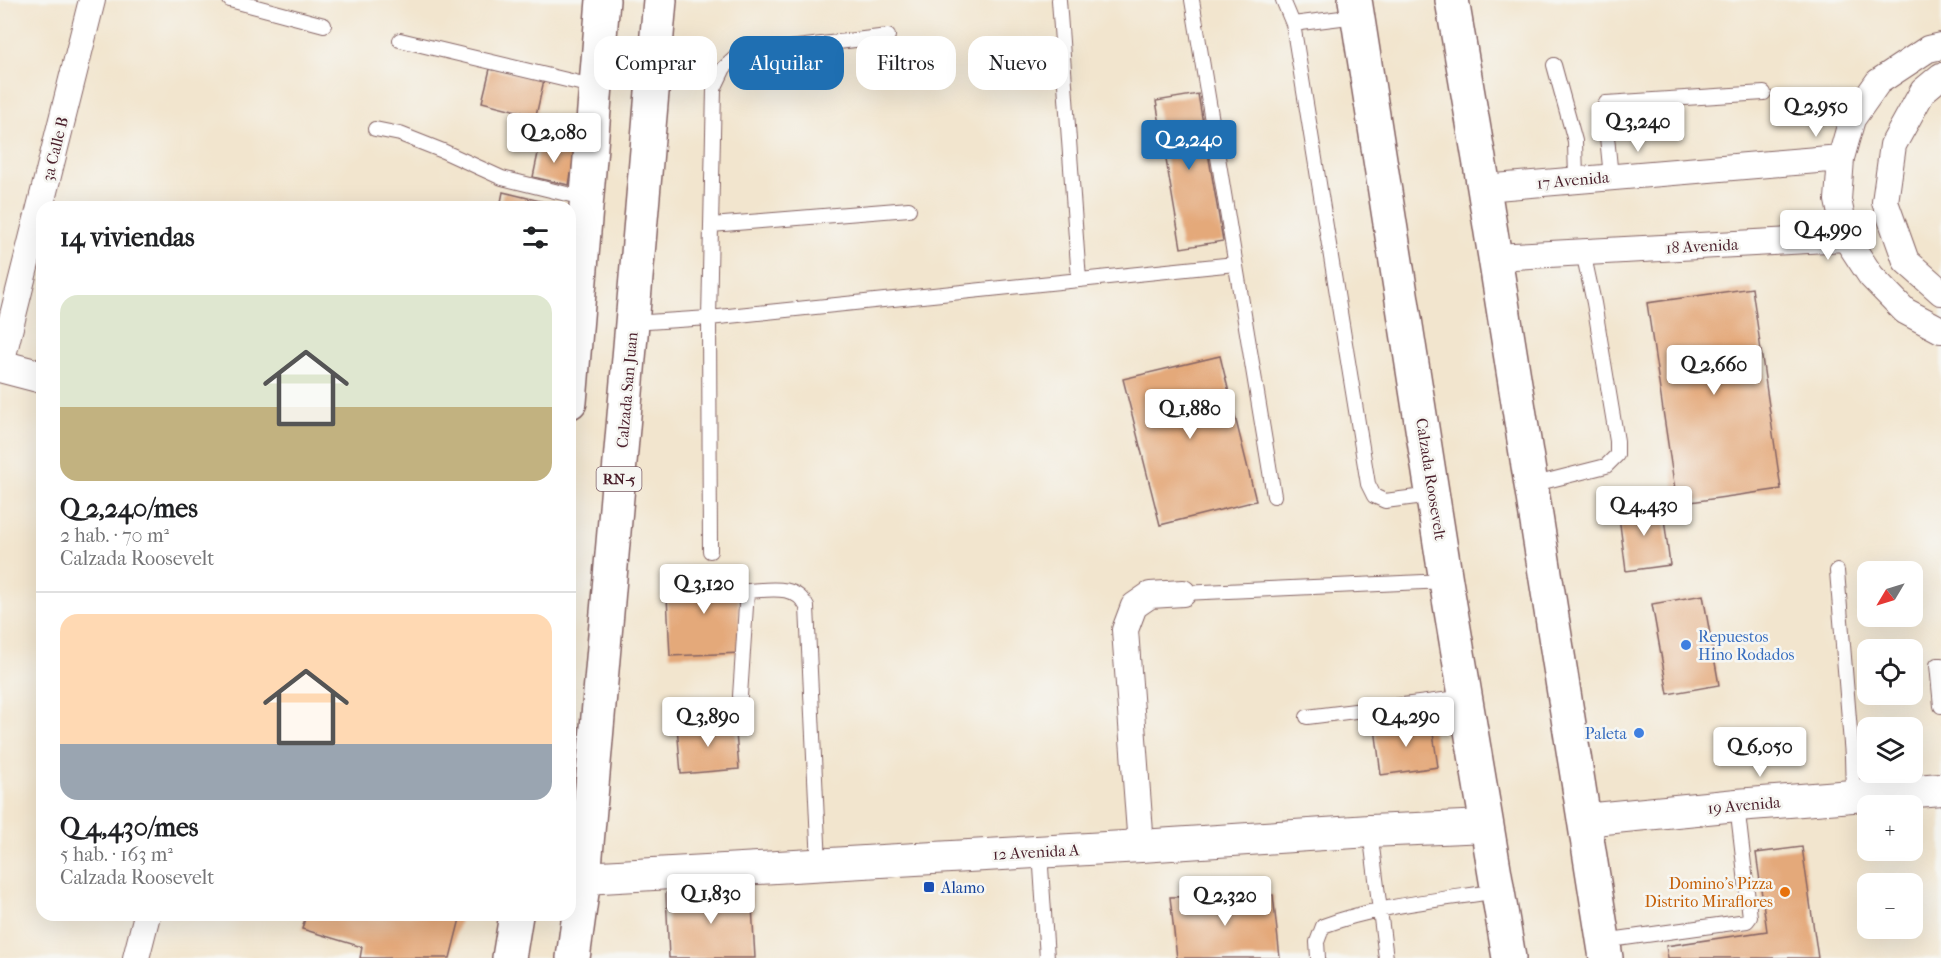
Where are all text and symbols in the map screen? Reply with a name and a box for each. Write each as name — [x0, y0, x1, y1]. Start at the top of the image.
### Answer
chip: Comprar — [594, 36, 717, 90]
chip: Alquilar — [729, 36, 844, 90]
chip: Filtros — [856, 36, 956, 90]
chip: Nuevo — [968, 36, 1068, 90]
pin: Q 2,950 — [1761, 87, 1871, 138]
text: Q 2,950 — [1784, 95, 1848, 118]
pin: Q 3,240 — [1583, 102, 1693, 153]
text: Q 3,240 — [1605, 110, 1671, 133]
pin: Q 2,080 — [499, 113, 609, 164]
street label: 3a Calle B — [38, 115, 72, 183]
pin: Q 2,240 — [1134, 120, 1244, 171]
text: Q 2,080 — [521, 121, 587, 144]
text: Q 2,240 — [1155, 128, 1223, 151]
street label: 17 Avenida — [1536, 167, 1611, 193]
pin: Q 4,990 — [1773, 210, 1883, 261]
text: Q 4,990 — [1794, 218, 1862, 241]
icon: filters — [519, 221, 552, 254]
text: 14 viviendas — [60, 222, 195, 253]
street label: 18 Avenida — [1665, 235, 1739, 257]
street label: Calzada San Juan — [612, 330, 642, 449]
icon: home — [252, 334, 360, 442]
pin: Q 2,660 — [1659, 345, 1769, 396]
text: Q 2,660 — [1681, 353, 1747, 376]
pin: Q 1,880 — [1135, 389, 1245, 440]
text: Q 1,880 — [1159, 397, 1221, 420]
street label: Calzada Roosevelt — [1412, 417, 1450, 542]
road number: RN-5 — [596, 467, 642, 491]
pin: Q 4,430 — [1589, 486, 1699, 537]
text: Q 2,240/mes — [60, 493, 198, 524]
text: Q 4,430 — [1610, 494, 1678, 517]
text: 2 hab. · 70 m² — [60, 524, 169, 547]
text: Calzada Roosevelt — [60, 547, 214, 570]
north arrow — [1857, 561, 1923, 627]
map controls — [1857, 561, 1923, 939]
pin: Q 3,120 — [649, 564, 759, 615]
text: Q 3,120 — [674, 572, 734, 595]
place label: Repuestos Hino Rodados — [1698, 627, 1795, 664]
marker: Repuestos Hino Rodados — [1679, 638, 1693, 652]
button: locate — [1857, 639, 1923, 705]
icon: home — [252, 653, 360, 761]
pin: Q 3,890 — [653, 697, 763, 748]
pin: Q 4,290 — [1351, 697, 1461, 748]
text: Q 3,890 — [676, 705, 740, 728]
text: Q 4,290 — [1372, 705, 1440, 728]
button: layers — [1857, 717, 1923, 783]
place label: Paleta — [1585, 724, 1628, 743]
marker: Paleta — [1632, 726, 1646, 740]
pin: Q 6,050 — [1705, 727, 1815, 778]
text: Q 6,050 — [1727, 735, 1793, 758]
street label: 19 Avenida — [1707, 792, 1782, 818]
button: + — [1857, 795, 1923, 861]
text: Q 4,430/mes — [60, 812, 198, 843]
street label: 12 Avenida A — [992, 840, 1080, 864]
text: 5 hab. · 163 m² — [60, 843, 173, 866]
text: Calzada Roosevelt — [60, 866, 214, 889]
button: − — [1857, 873, 1923, 939]
pin: Q 1,830 — [656, 874, 766, 925]
place label: Domino's Pizza Distrito Miraflores — [1645, 874, 1774, 911]
pin: Q 2,320 — [1170, 876, 1280, 927]
place label: Alamo — [940, 878, 985, 897]
marker: Alamo — [922, 880, 936, 894]
text: Q 1,830 — [681, 882, 741, 905]
text: Q 2,320 — [1193, 884, 1257, 907]
marker: Domino's Pizza Distrito Miraflores — [1778, 885, 1792, 899]

